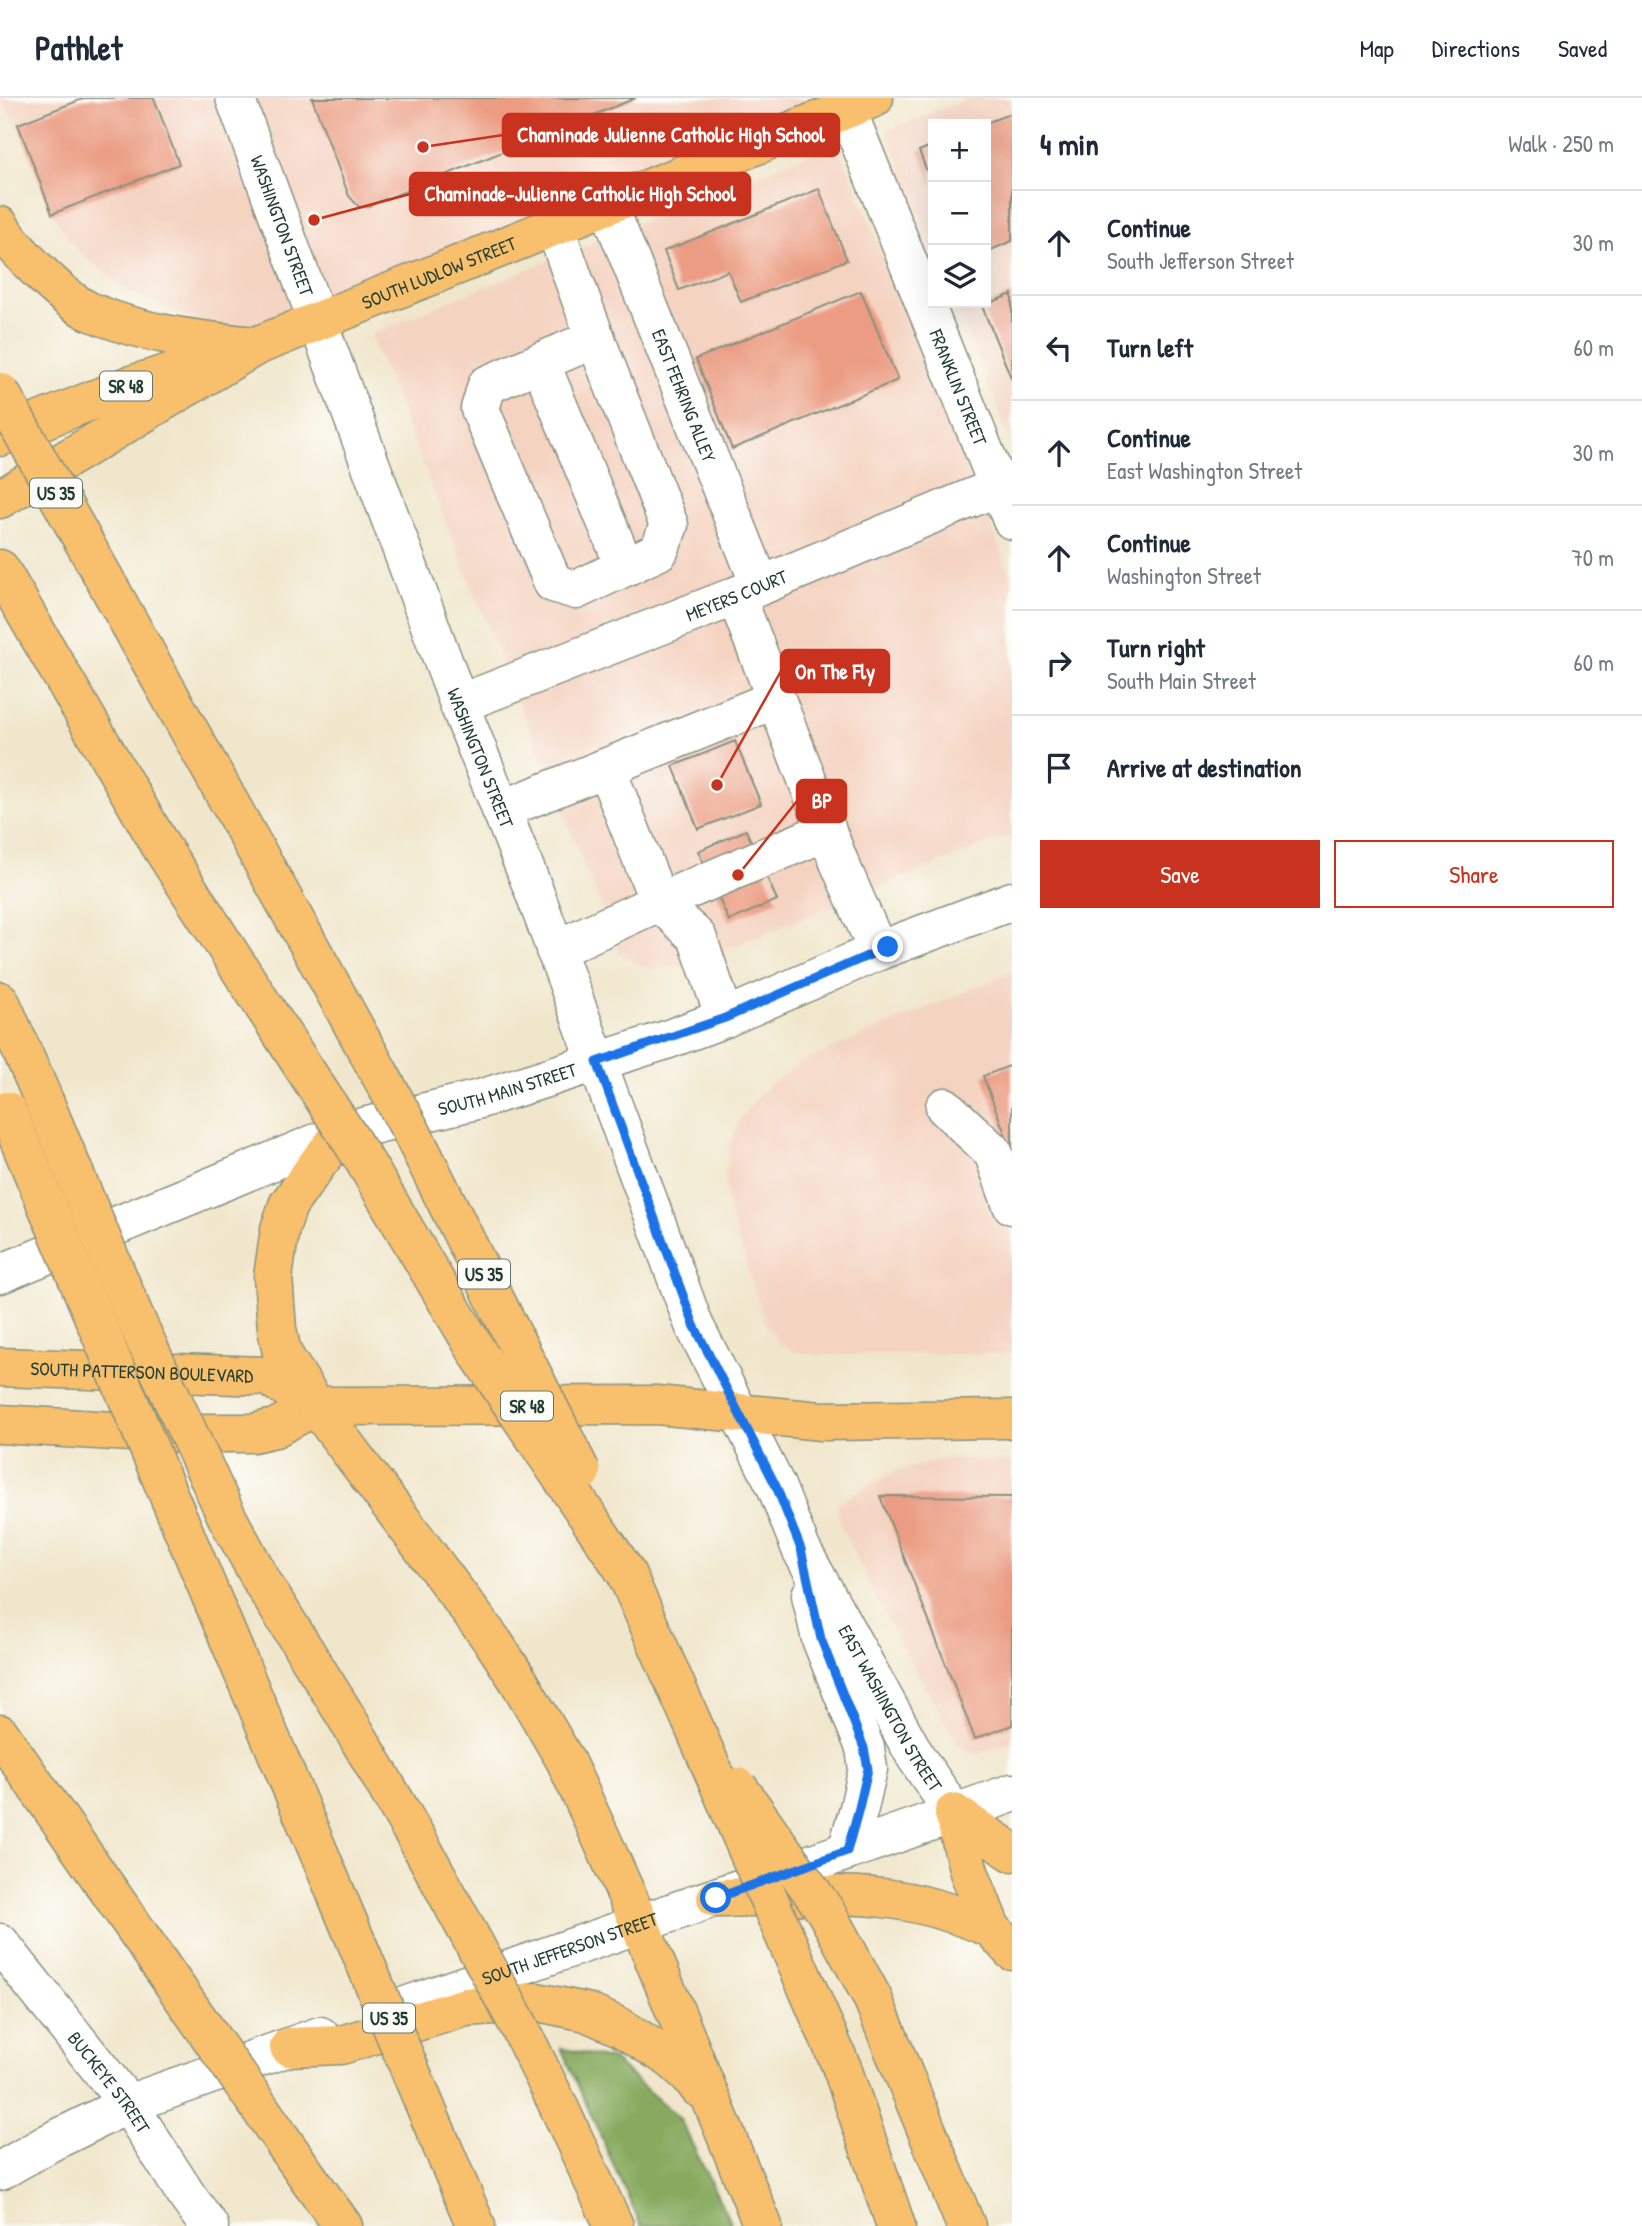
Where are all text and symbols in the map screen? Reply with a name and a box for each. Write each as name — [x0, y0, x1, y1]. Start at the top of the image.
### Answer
text: Pathlet — [35, 26, 122, 70]
text: Map — [1360, 32, 1394, 64]
text: Directions — [1432, 32, 1520, 64]
text: Saved — [1558, 32, 1607, 64]
callout: Chaminade Julienne Catholic High School — [503, 114, 839, 156]
map controls — [928, 119, 991, 308]
button: + — [928, 119, 991, 182]
text: Chaminade Julienne Catholic High School — [517, 120, 825, 150]
text: 4 min — [1040, 124, 1099, 164]
text: Walk · 250 m — [1508, 128, 1614, 159]
street label: WASHINGTON STREET — [244, 152, 320, 301]
callout: Chaminade-Julienne Catholic High School — [410, 173, 750, 215]
text: Chaminade-Julienne Catholic High School — [424, 179, 736, 209]
button: − — [928, 182, 991, 245]
text: Continue — [1107, 210, 1191, 245]
icon: ahead — [1040, 224, 1078, 262]
text: 30 m — [1572, 227, 1614, 258]
street label: SOUTH LUDLOW STREET — [358, 230, 521, 315]
button: layers — [928, 245, 991, 308]
text: South Jefferson Street — [1107, 245, 1294, 276]
street label: EAST FEHRING ALLEY — [646, 325, 723, 466]
street label: FRANKLIN STREET — [923, 325, 994, 450]
icon: left — [1040, 329, 1078, 367]
text: Turn left — [1107, 330, 1193, 365]
text: 60 m — [1574, 332, 1614, 363]
road number: SR 48 — [100, 372, 152, 400]
text: Continue — [1107, 420, 1191, 455]
icon: ahead — [1040, 434, 1078, 472]
text: 30 m — [1572, 437, 1614, 468]
text: East Washington Street — [1107, 455, 1302, 486]
road number: US 35 — [30, 478, 82, 508]
text: Continue — [1107, 525, 1191, 560]
icon: ahead — [1040, 539, 1078, 577]
text: 70 m — [1571, 542, 1614, 573]
text: Washington Street — [1107, 560, 1261, 591]
street label: MEYERS COURT — [682, 563, 792, 627]
text: Turn right — [1107, 630, 1205, 665]
icon: right — [1040, 644, 1078, 682]
text: 60 m — [1574, 647, 1614, 678]
callout: On The Fly — [781, 650, 889, 692]
text: On The Fly — [795, 657, 875, 687]
text: South Main Street — [1107, 665, 1256, 696]
street label: WASHINGTON STREET — [441, 684, 521, 832]
icon: arrive — [1040, 749, 1078, 787]
text: Arrive at destination — [1107, 750, 1302, 785]
callout: BP — [797, 780, 846, 822]
text: BP — [812, 786, 832, 815]
button: Save — [1040, 840, 1320, 908]
button: Share — [1334, 840, 1614, 908]
route end — [872, 931, 903, 962]
street label: SOUTH MAIN STREET — [435, 1056, 581, 1122]
road number: US 35 — [458, 1260, 510, 1288]
street label: SOUTH PATTERSON BOULEVARD — [30, 1355, 254, 1389]
road number: SR 48 — [501, 1392, 553, 1420]
street label: EAST WASHINGTON STREET — [832, 1620, 949, 1797]
route start — [700, 1882, 731, 1913]
street label: SOUTH JEFFERSON STREET — [478, 1905, 662, 1991]
road number: US 35 — [363, 2004, 415, 2032]
street label: BUCKEYE STREET — [62, 2026, 157, 2139]

